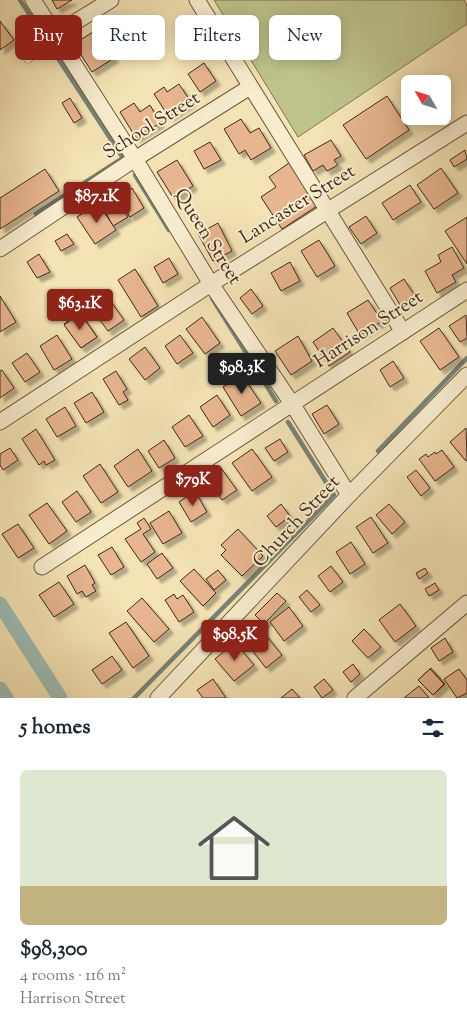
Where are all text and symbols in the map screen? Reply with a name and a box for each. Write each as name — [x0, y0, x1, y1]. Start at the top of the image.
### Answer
chip: Buy — [15, 15, 82, 60]
chip: Rent — [92, 15, 165, 60]
chip: Filters — [175, 15, 259, 60]
chip: New — [269, 15, 341, 60]
north arrow — [401, 75, 451, 125]
map controls — [401, 75, 451, 125]
street label: School Street — [98, 85, 206, 167]
street label: Lancaster Street — [235, 158, 361, 251]
pin: $87.1K — [56, 182, 138, 224]
street label: Queen Street — [167, 184, 248, 291]
text: $87.1K — [75, 186, 119, 209]
street label: Harrison Street — [309, 284, 429, 375]
pin: $63.1K — [39, 288, 121, 331]
text: $63.1K — [58, 293, 102, 316]
pin: $98.3K — [201, 352, 283, 395]
text: $98.3K — [219, 357, 265, 380]
pin: $79K — [163, 464, 223, 507]
text: $79K — [175, 469, 211, 492]
street label: Church Street — [247, 470, 347, 574]
pin: $98.5K — [194, 620, 276, 662]
text: $98.5K — [212, 624, 258, 647]
text: 5 homes — [20, 713, 90, 743]
icon: filters — [419, 714, 447, 742]
icon: home — [189, 803, 279, 893]
text: $98,300 — [20, 935, 87, 965]
text: 4 rooms · 116 m² — [20, 965, 126, 988]
text: Harrison Street — [20, 988, 126, 1011]

